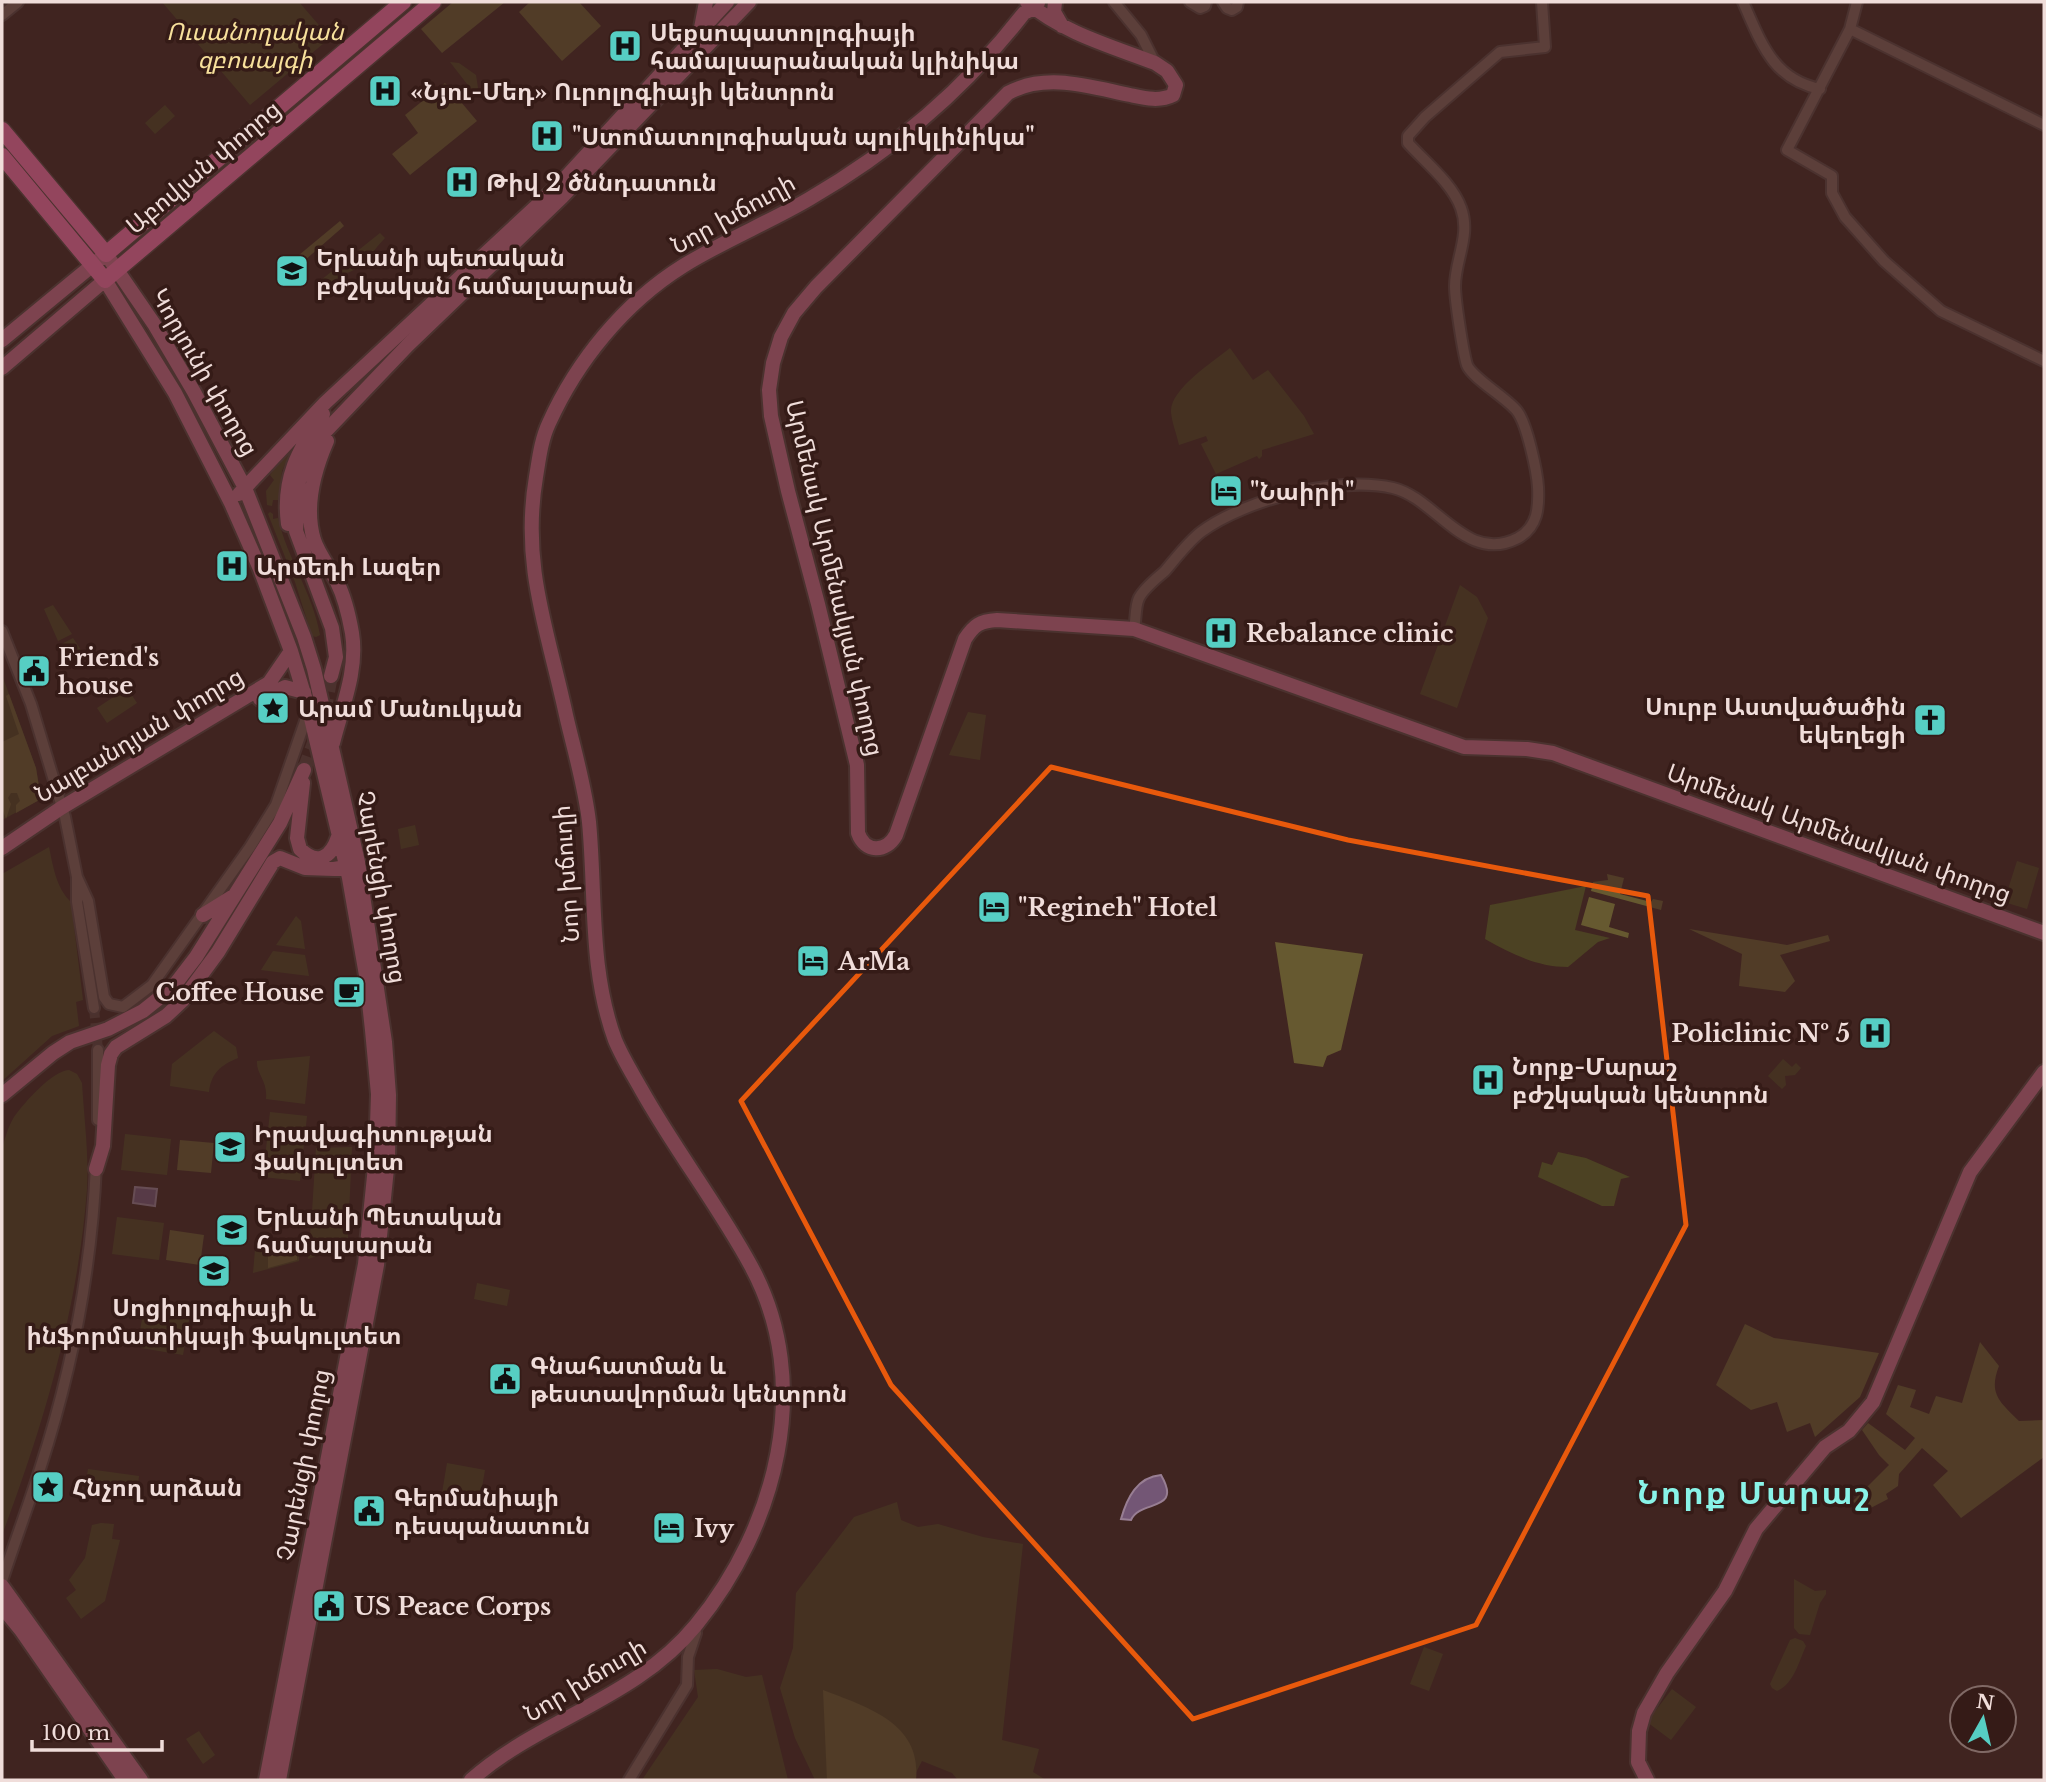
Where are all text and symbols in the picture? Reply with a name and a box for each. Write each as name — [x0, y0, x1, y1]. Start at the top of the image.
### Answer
park label: Ուսանողական զբոսայգի — [166, 17, 345, 74]
place label: Սեքսոպատոլոգիայի համալսարանական կլինիկա — [650, 18, 1019, 75]
hospital icon: Սեքսոպատոլոգիայի համալսարանական կլինիկա — [606, 27, 644, 65]
hospital icon: «Նյու-Մեդ» Ուրոլոգիայի կենտրոն — [366, 72, 404, 110]
place label: «Նյու-Մեդ» Ուրոլոգիայի կենտրոն — [410, 77, 835, 106]
street label: Աբովյան փողոց — [120, 94, 286, 240]
hospital icon: "Ստոմատոլոգիական պոլիկլինիկա" — [528, 117, 566, 155]
place label: "Ստոմատոլոգիական պոլիկլինիկա" — [572, 122, 1035, 151]
hospital icon: Թիվ 2 ծննդատուն — [443, 163, 481, 201]
place label: Թիվ 2 ծննդատուն — [486, 168, 717, 197]
street label: Նոր խճուղի — [666, 168, 800, 260]
place label: Երևանի պետական բժշկական համալսարան — [316, 243, 634, 300]
school or university icon: Երևանի պետական բժշկական համալսարան — [273, 252, 311, 290]
street label: Կորյունի փողոց — [145, 283, 265, 461]
street label: Արմենակ Արմենակյան փողոց — [780, 397, 890, 759]
hotel icon: "Նաիրի" — [1207, 472, 1245, 510]
place label: "Նաիրի" — [1250, 477, 1354, 506]
hospital icon: Արմեդի Լազեր — [213, 547, 251, 585]
place label: Արմեդի Լազեր — [256, 552, 441, 581]
hospital icon: Rebalance clinic — [1202, 614, 1240, 652]
place label: Rebalance clinic — [1246, 619, 1453, 648]
place label: Friend's house — [58, 643, 159, 700]
public building icon: Friend's house — [15, 652, 53, 690]
street label: Նալբանդյան փողոց — [30, 661, 248, 809]
place icon: Արամ Մանուկյան — [254, 689, 292, 727]
place label: Սուրբ Աստվածածին եկեղեցի — [1645, 692, 1906, 749]
place label: Արամ Մանուկյան — [298, 694, 523, 723]
church icon: Սուրբ Աստվածածին եկեղեցի — [1911, 701, 1949, 739]
street label: Արմենակ Արմենակյան փողոց — [1663, 757, 2015, 909]
street label: Չարենցի փողոց — [351, 788, 413, 986]
street label: Նոր խճուղի — [547, 804, 585, 944]
hotel icon: "Regineh" Hotel — [975, 888, 1013, 926]
place label: "Regineh" Hotel — [1018, 893, 1218, 922]
hotel icon: ArMa — [794, 942, 832, 980]
place label: ArMa — [837, 947, 910, 976]
cafe icon: Coffee House — [330, 973, 368, 1011]
place label: Coffee House — [156, 978, 324, 1007]
hospital icon: Policlinic № 5 — [1856, 1014, 1894, 1052]
place label: Policlinic № 5 — [1671, 1019, 1850, 1048]
place label: Նորք-Մարաշ բժշկական կենտրոն — [1512, 1052, 1769, 1109]
hospital icon: Նորք-Մարաշ բժշկական կենտրոն — [1469, 1061, 1507, 1099]
place label: Իրավագիտության ֆակուլտետ — [254, 1119, 493, 1176]
school or university icon: Իրավագիտության ֆակուլտետ — [211, 1128, 249, 1166]
place label: Երևանի Պետական համալսարան — [256, 1202, 502, 1259]
school or university icon: Երևանի Պետական համալսարան — [213, 1211, 251, 1249]
school or university icon: Սոցիոլոգիայի և ինֆորմատիկայի ֆակուլտետ — [195, 1252, 233, 1290]
place label: Սոցիոլոգիայի և ինֆորմատիկայի ֆակուլտետ — [26, 1293, 402, 1350]
place label: Գնահատման և թեստավորման կենտրոն — [530, 1351, 847, 1408]
public building icon: Գնահատման և թեստավորման կենտրոն — [486, 1360, 524, 1398]
street label: Չարենցի փողոց — [270, 1366, 336, 1564]
place icon: Հնչող արձան — [29, 1468, 67, 1506]
place label: Հնչող արձան — [72, 1473, 242, 1502]
district label: Նորք Մարաշ — [1637, 1473, 1871, 1513]
place label: Գերմանիայի դեսպանատուն — [394, 1483, 590, 1540]
public building icon: Գերմանիայի դեսպանատուն — [350, 1492, 388, 1530]
hotel icon: Ivy — [650, 1509, 688, 1547]
place label: Ivy — [694, 1514, 735, 1543]
public building icon: US Peace Corps — [310, 1587, 348, 1625]
place label: US Peace Corps — [354, 1592, 551, 1621]
street label: Նոր խճուղի — [519, 1632, 651, 1728]
north arrow — [1948, 1684, 2018, 1754]
text: N — [1975, 1690, 1996, 1715]
scale bar — [32, 1708, 161, 1752]
text: 100 m — [42, 1720, 110, 1746]

